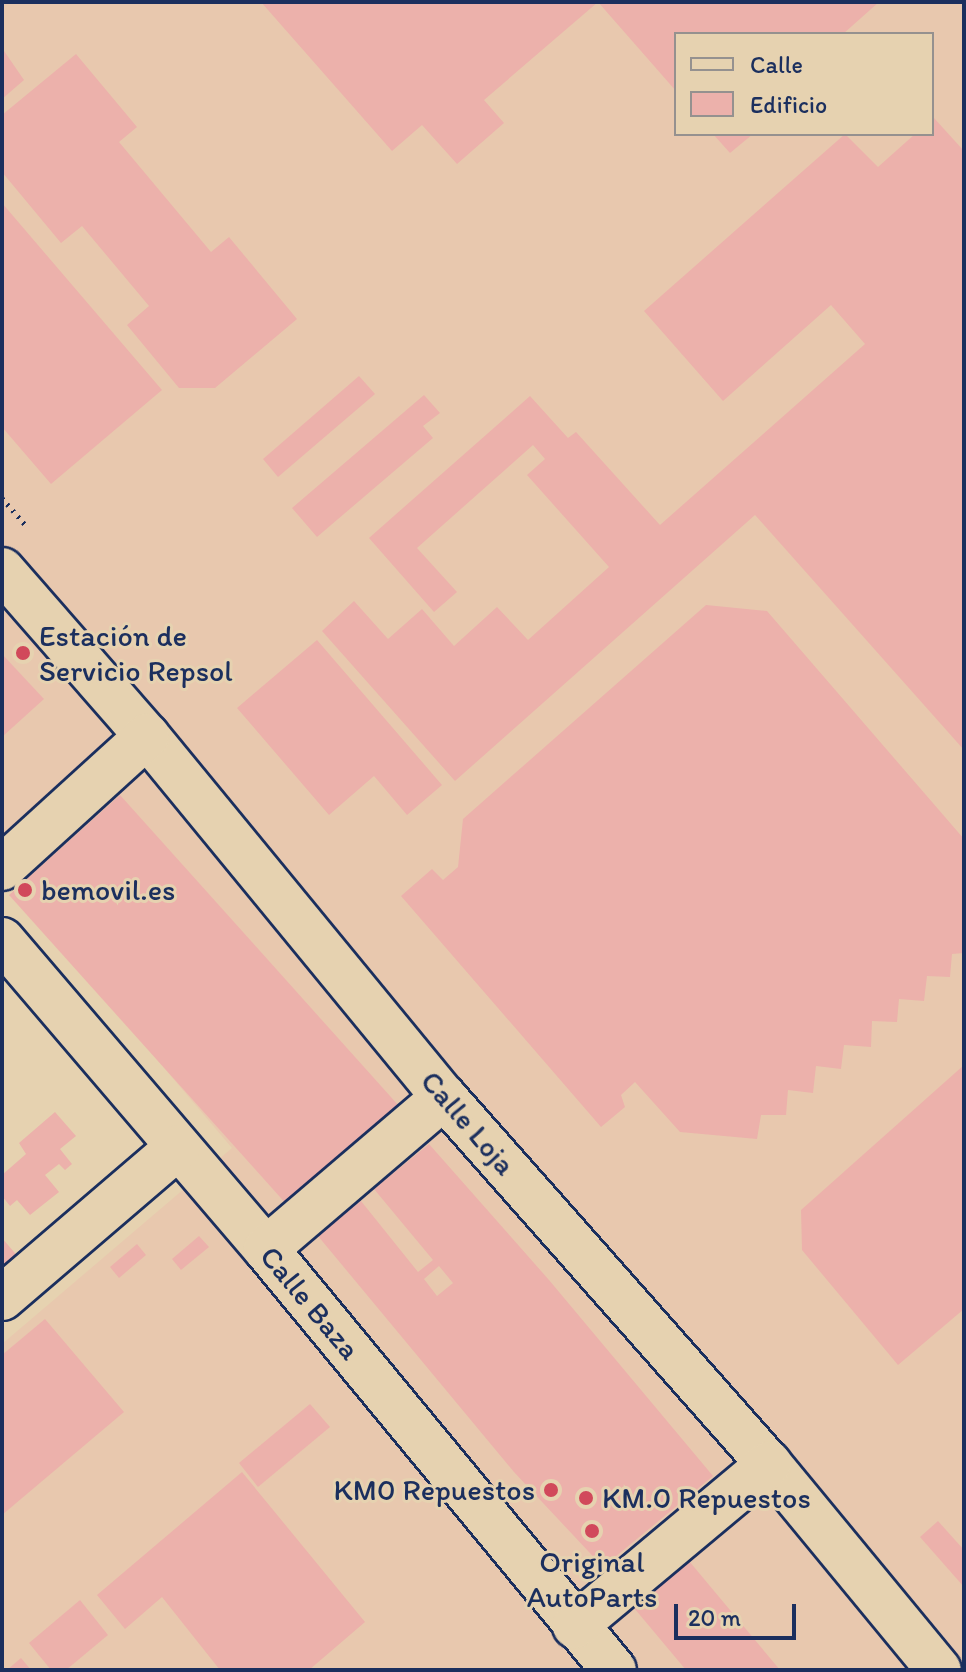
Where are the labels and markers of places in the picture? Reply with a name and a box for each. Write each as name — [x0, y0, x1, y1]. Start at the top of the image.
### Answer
place label: Estación de Servicio Repsol — [39, 618, 233, 688]
marker: Estación de Servicio Repsol — [14, 644, 32, 662]
place label: bemovil.es — [41, 872, 175, 908]
marker: bemovil.es — [16, 881, 34, 899]
place label: KM0 Repuestos — [334, 1472, 535, 1508]
place label: KM.0 Repuestos — [602, 1480, 810, 1516]
marker: KM0 Repuestos — [542, 1481, 560, 1499]
marker: KM.0 Repuestos — [577, 1489, 595, 1507]
marker: Original AutoParts — [583, 1522, 601, 1540]
place label: Original AutoParts — [527, 1544, 657, 1614]

